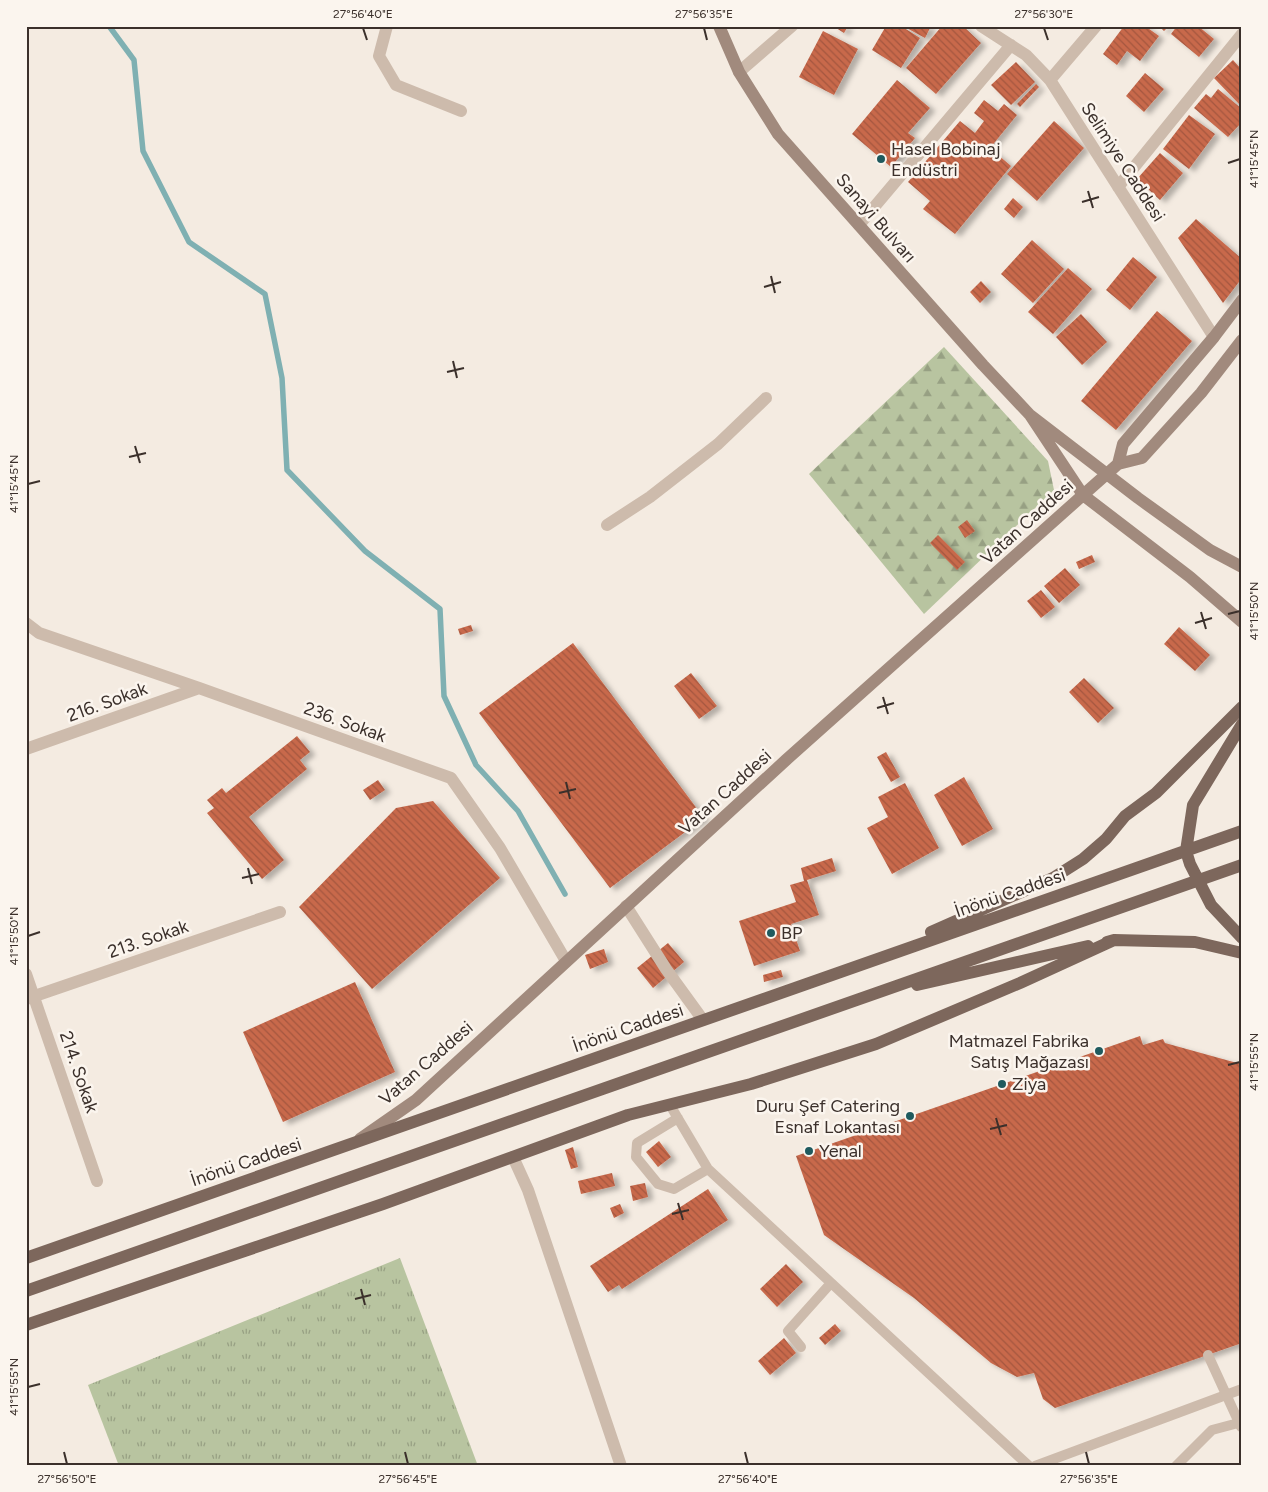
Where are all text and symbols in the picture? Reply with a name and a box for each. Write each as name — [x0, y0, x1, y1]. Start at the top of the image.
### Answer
text: 27°56'40"E — [333, 7, 393, 21]
text: 27°56'35"E — [675, 7, 733, 21]
text: 27°56'30"E — [1015, 7, 1073, 21]
street label: Selimiye Caddesi — [1076, 98, 1170, 226]
text: 41°15'45"N — [1247, 130, 1261, 188]
place label: Hasel Bobinaj Endüstri — [891, 138, 1001, 181]
marker: Hasel Bobinaj Endüstri — [875, 153, 887, 165]
street label: Sanayi Bulvarı — [831, 169, 921, 267]
text: 41°15'45"N — [7, 455, 21, 513]
street label: Vatan Caddesi — [976, 475, 1078, 569]
text: 41°15'50"N — [1247, 582, 1261, 640]
street label: 216. Sokak — [64, 677, 150, 727]
street label: 236. Sokak — [301, 697, 390, 747]
street label: Vatan Caddesi — [674, 745, 776, 839]
street label: İnönü Caddesi — [952, 864, 1068, 922]
text: 41°15'50"N — [7, 907, 21, 965]
street label: 213. Sokak — [105, 915, 191, 963]
place label: BP — [781, 922, 802, 944]
marker: BP — [765, 927, 777, 939]
street label: İnönü Caddesi — [570, 999, 686, 1057]
street label: Vatan Caddesi — [375, 1016, 477, 1110]
street label: 214. Sokak — [55, 1028, 103, 1116]
place label: Matmazel Fabrika Satış Mağazası — [949, 1030, 1089, 1073]
text: 41°15'55"N — [1247, 1033, 1261, 1091]
marker: Matmazel Fabrika Satış Mağazası — [1093, 1045, 1105, 1057]
place label: Ziya — [1012, 1073, 1046, 1095]
marker: Ziya — [996, 1078, 1008, 1090]
place label: Duru Şef Catering Esnaf Lokantası — [755, 1095, 900, 1138]
marker: Duru Şef Catering Esnaf Lokantası — [904, 1110, 916, 1122]
street label: İnönü Caddesi — [188, 1133, 304, 1191]
place label: Yenal — [819, 1140, 862, 1162]
marker: Yenal — [803, 1145, 815, 1157]
text: 41°15'55"N — [7, 1358, 21, 1416]
text: 27°56'50"E — [37, 1472, 97, 1486]
text: 27°56'45"E — [379, 1472, 437, 1486]
text: 27°56'40"E — [718, 1472, 778, 1486]
text: 27°56'35"E — [1060, 1472, 1118, 1486]

